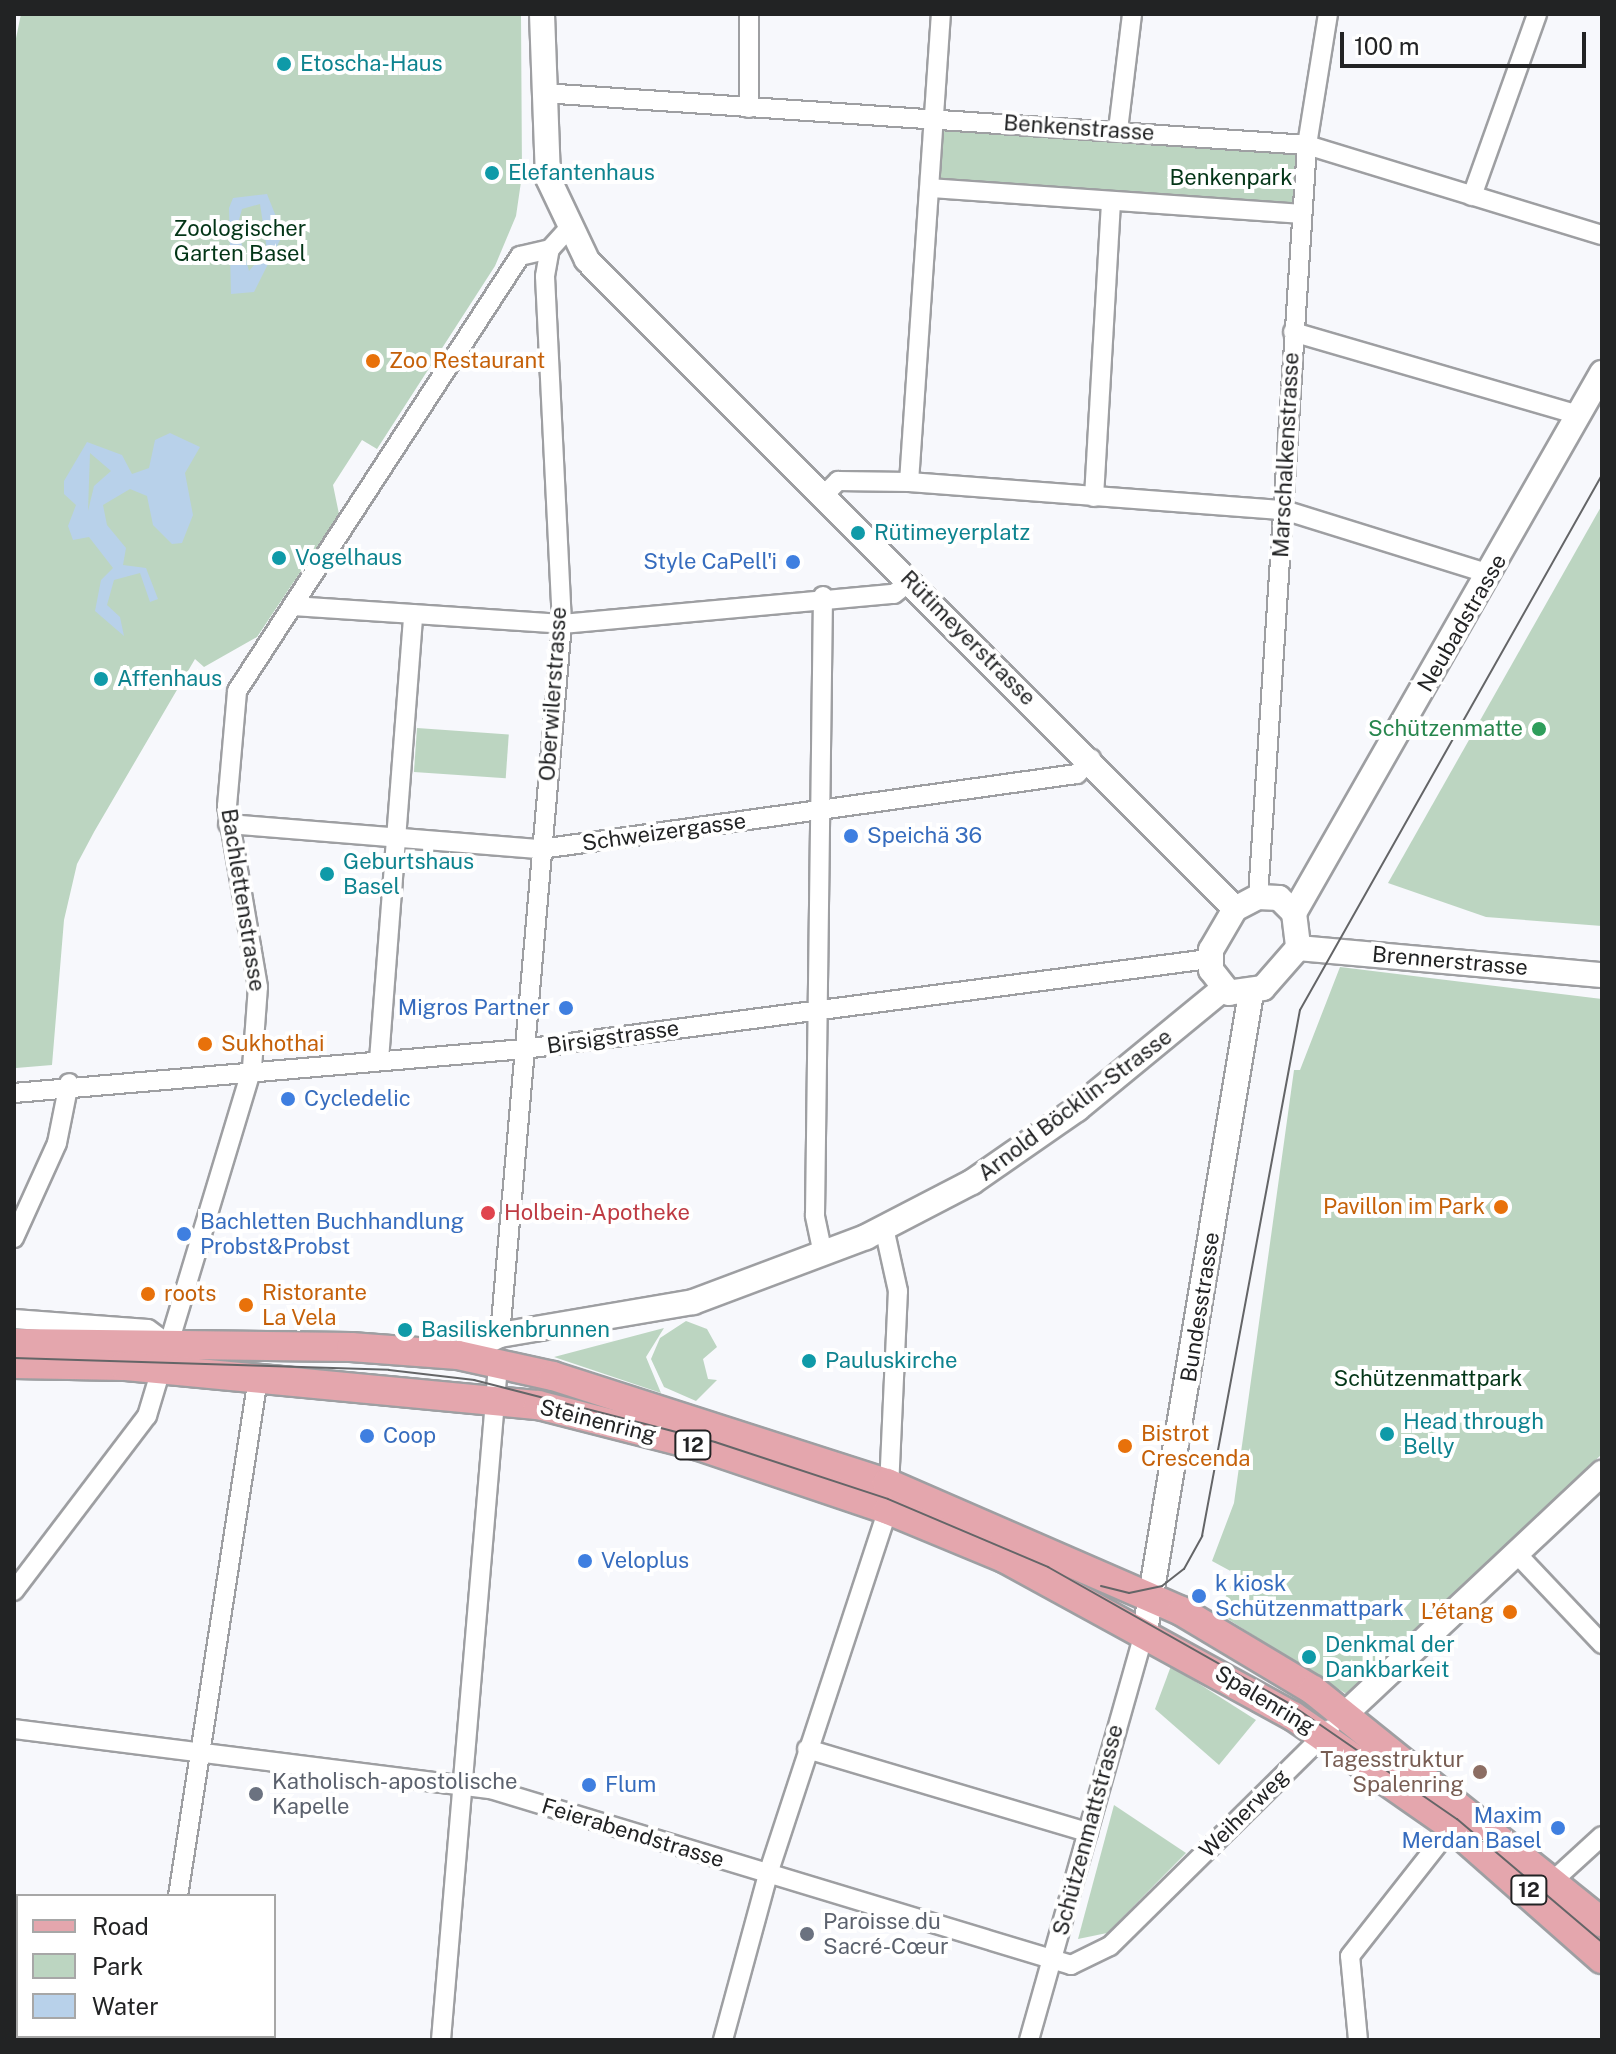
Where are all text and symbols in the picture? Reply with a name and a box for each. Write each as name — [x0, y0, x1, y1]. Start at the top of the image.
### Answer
scale bar — [1344, 16, 1590, 66]
text: 100 m — [1354, 32, 1420, 60]
place label: Etoscha-Haus — [300, 51, 443, 77]
marker: Etoscha-Haus — [275, 55, 293, 73]
street label: Benkenstrasse — [1003, 110, 1155, 146]
place label: Elefantenhaus — [508, 160, 655, 186]
marker: Elefantenhaus — [483, 164, 501, 182]
park label: Benkenpark — [1169, 165, 1293, 191]
park label: Zoologischer Garten Basel — [174, 215, 306, 266]
place label: Zoo Restaurant — [389, 348, 545, 374]
marker: Zoo Restaurant — [364, 352, 382, 370]
street label: Marschalkenstrasse — [1267, 352, 1305, 558]
place label: Rütimeyerplatz — [874, 520, 1030, 546]
marker: Rütimeyerplatz — [849, 524, 867, 542]
place label: Vogelhaus — [295, 545, 402, 571]
marker: Vogelhaus — [270, 549, 288, 567]
place label: Style CaPell'i — [643, 549, 777, 575]
street label: Neubadstrasse — [1412, 550, 1512, 696]
marker: Style CaPell'i — [784, 553, 802, 571]
street label: Rütimeyerstrasse — [895, 565, 1041, 711]
street label: Oberwilerstrasse — [534, 606, 572, 782]
place label: Affenhaus — [117, 666, 222, 692]
marker: Affenhaus — [92, 670, 110, 688]
place label: Schützenmatte — [1368, 716, 1523, 742]
marker: Schützenmatte — [1530, 720, 1548, 738]
street label: Bachlettenstrasse — [216, 807, 270, 993]
street label: Schweizergasse — [580, 807, 748, 857]
place label: Speichä 36 — [867, 823, 982, 849]
marker: Speichä 36 — [842, 827, 860, 845]
place label: Geburtshaus Basel — [343, 848, 474, 900]
marker: Geburtshaus Basel — [318, 865, 336, 883]
street label: Brennerstrasse — [1371, 941, 1529, 981]
place label: Migros Partner — [398, 995, 550, 1021]
marker: Migros Partner — [557, 999, 575, 1017]
street label: Birsigstrasse — [545, 1015, 681, 1059]
street label: Arnold Böcklin-Strasse — [973, 1023, 1177, 1187]
place label: Sukhothai — [221, 1031, 324, 1057]
marker: Sukhothai — [196, 1035, 214, 1053]
place label: Cycledelic — [304, 1086, 411, 1112]
marker: Cycledelic — [279, 1090, 297, 1108]
place label: Pavillon im Park — [1323, 1194, 1485, 1220]
marker: Pavillon im Park — [1492, 1198, 1510, 1216]
place label: Holbein-Apotheke — [504, 1200, 690, 1226]
marker: Holbein-Apotheke — [479, 1204, 497, 1222]
place label: Bachletten Buchhandlung Probst&Probst — [200, 1208, 464, 1260]
marker: Bachletten Buchhandlung Probst&Probst — [175, 1225, 193, 1243]
street label: Bundesstrasse — [1175, 1230, 1225, 1384]
place label: Ristorante La Vela — [262, 1279, 367, 1330]
place label: roots — [164, 1281, 216, 1307]
marker: roots — [139, 1285, 157, 1303]
marker: Ristorante La Vela — [237, 1296, 255, 1314]
place label: Basiliskenbrunnen — [421, 1317, 610, 1343]
marker: Basiliskenbrunnen — [396, 1321, 414, 1339]
place label: Pauluskirche — [825, 1348, 957, 1374]
marker: Pauluskirche — [800, 1352, 818, 1370]
park label: Schützenmattpark — [1334, 1366, 1522, 1392]
street label: Steinenring — [537, 1394, 659, 1448]
place label: Head through Belly — [1403, 1408, 1544, 1460]
place label: Bistrot Crescenda — [1141, 1420, 1250, 1472]
place label: Coop — [383, 1423, 436, 1449]
marker: Head through Belly — [1378, 1425, 1396, 1443]
marker: Coop — [358, 1427, 376, 1445]
road number: 12 — [673, 1429, 713, 1461]
marker: Bistrot Crescenda — [1116, 1437, 1134, 1455]
place label: Veloplus — [601, 1548, 689, 1574]
marker: Veloplus — [576, 1552, 594, 1570]
place label: k kiosk Schützenmattpark — [1215, 1570, 1404, 1622]
marker: k kiosk Schützenmattpark — [1190, 1587, 1208, 1605]
place label: L’étang — [1421, 1599, 1494, 1625]
marker: L’étang — [1501, 1603, 1519, 1621]
place label: Denkmal der Dankbarkeit — [1325, 1631, 1455, 1682]
marker: Denkmal der Dankbarkeit — [1300, 1648, 1318, 1666]
street label: Spalenring — [1210, 1660, 1320, 1740]
street label: Schützenmattstrasse — [1047, 1722, 1129, 1938]
place label: Tagesstruktur Spalenring — [1320, 1746, 1464, 1798]
street label: Weiherweg — [1194, 1763, 1294, 1863]
marker: Tagesstruktur Spalenring — [1471, 1763, 1489, 1781]
place label: Katholisch-apostolische Kapelle — [272, 1768, 518, 1820]
place label: Flum — [605, 1772, 656, 1798]
marker: Flum — [580, 1776, 598, 1794]
marker: Katholisch-apostolische Kapelle — [247, 1785, 265, 1803]
street label: Feierabendstrasse — [539, 1793, 727, 1873]
place label: Maxim Merdan Basel — [1401, 1802, 1542, 1854]
marker: Maxim Merdan Basel — [1549, 1819, 1567, 1837]
road number: 12 — [1509, 1874, 1549, 1906]
legend — [16, 1894, 276, 2038]
place label: Paroisse du Sacré-Cœur — [823, 1908, 949, 1960]
text: Road — [92, 1912, 149, 1940]
marker: Paroisse du Sacré-Cœur — [798, 1925, 816, 1943]
text: Park — [92, 1952, 143, 1980]
text: Water — [92, 1992, 159, 2020]

